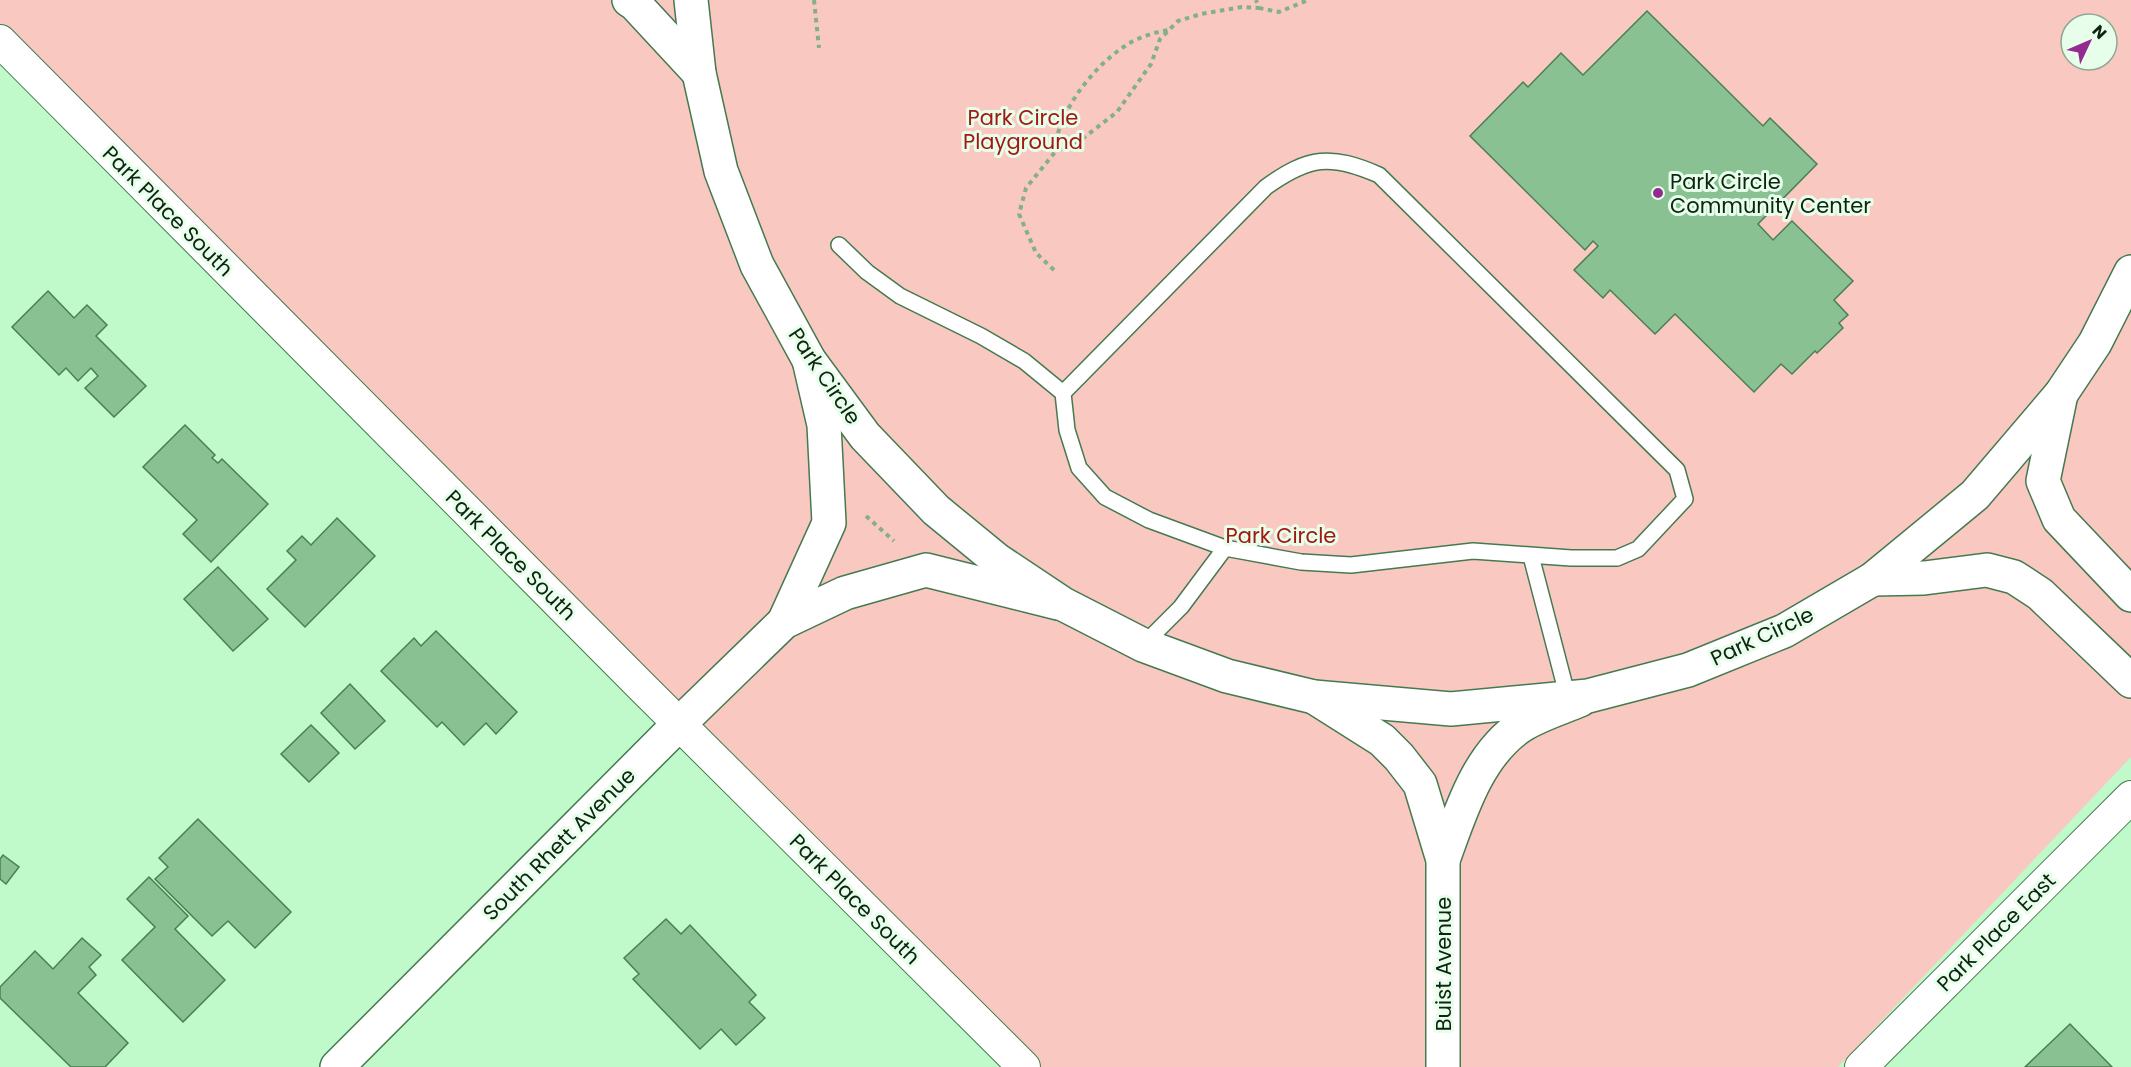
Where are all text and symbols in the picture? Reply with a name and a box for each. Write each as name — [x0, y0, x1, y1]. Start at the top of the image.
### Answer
north arrow — [2059, 12, 2119, 72]
text: N — [2087, 20, 2112, 44]
park label: Park Circle Playground — [963, 103, 1083, 156]
street label: Park Place South — [96, 139, 240, 283]
place label: Park Circle Community Center — [1670, 167, 1871, 220]
marker: Park Circle Community Center — [1651, 186, 1665, 200]
street label: Park Circle — [782, 322, 868, 430]
street label: Park Place South — [439, 483, 583, 627]
park label: Park Circle — [1226, 521, 1336, 550]
street label: Park Circle — [1706, 599, 1818, 673]
street label: South Rhett Avenue — [476, 761, 642, 927]
street label: Park Place South — [783, 827, 927, 971]
street label: Park Place East — [1930, 866, 2062, 998]
street label: Buist Avenue — [1429, 897, 1458, 1031]

